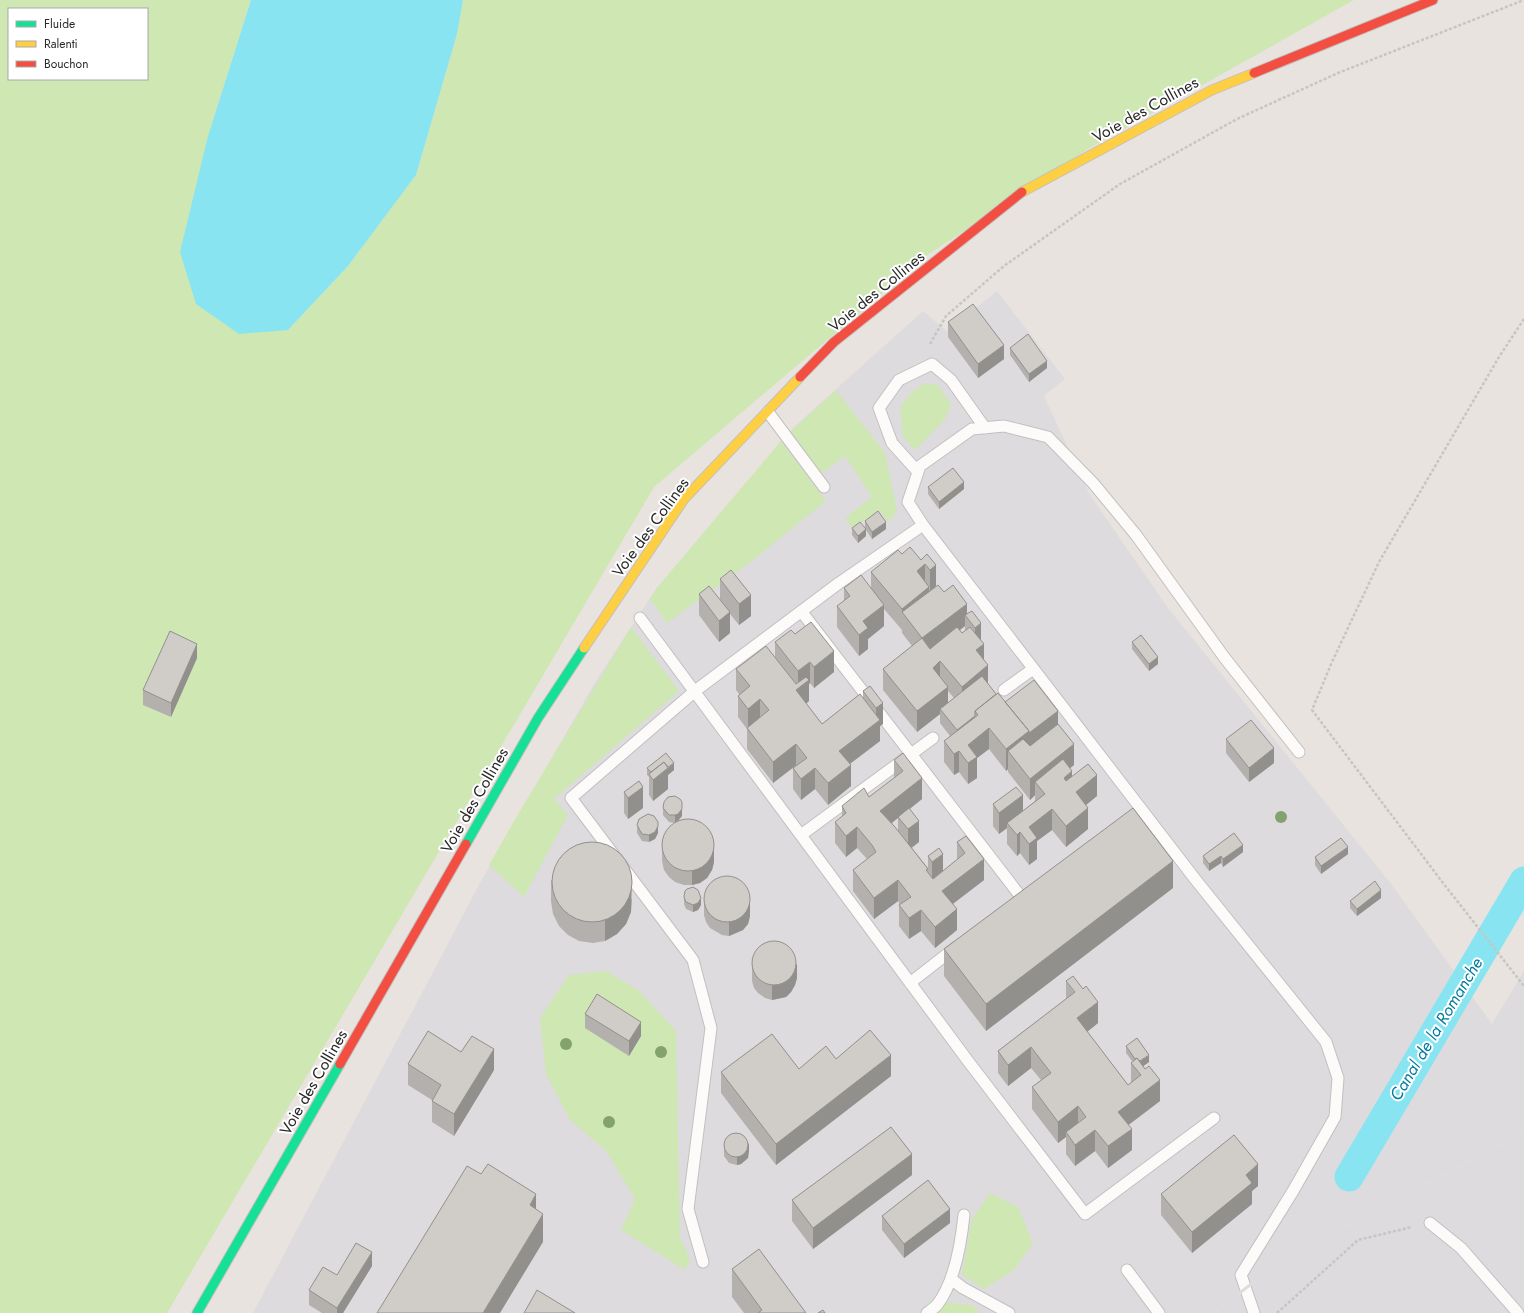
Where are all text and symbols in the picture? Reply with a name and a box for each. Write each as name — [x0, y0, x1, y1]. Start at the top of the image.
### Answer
legend — [8, 8, 148, 80]
text: Fluide — [44, 15, 75, 33]
text: Ralenti — [44, 35, 78, 53]
text: Bouchon — [44, 55, 88, 73]
street label: Voie des Collines — [1088, 71, 1202, 148]
street label: Voie des Collines — [823, 245, 929, 337]
street label: Voie des Collines — [606, 473, 694, 582]
street label: Voie des Collines — [435, 743, 514, 857]
water label: Canal de la Romanche — [1384, 952, 1489, 1105]
street label: Voie des Collines — [274, 1025, 353, 1139]

